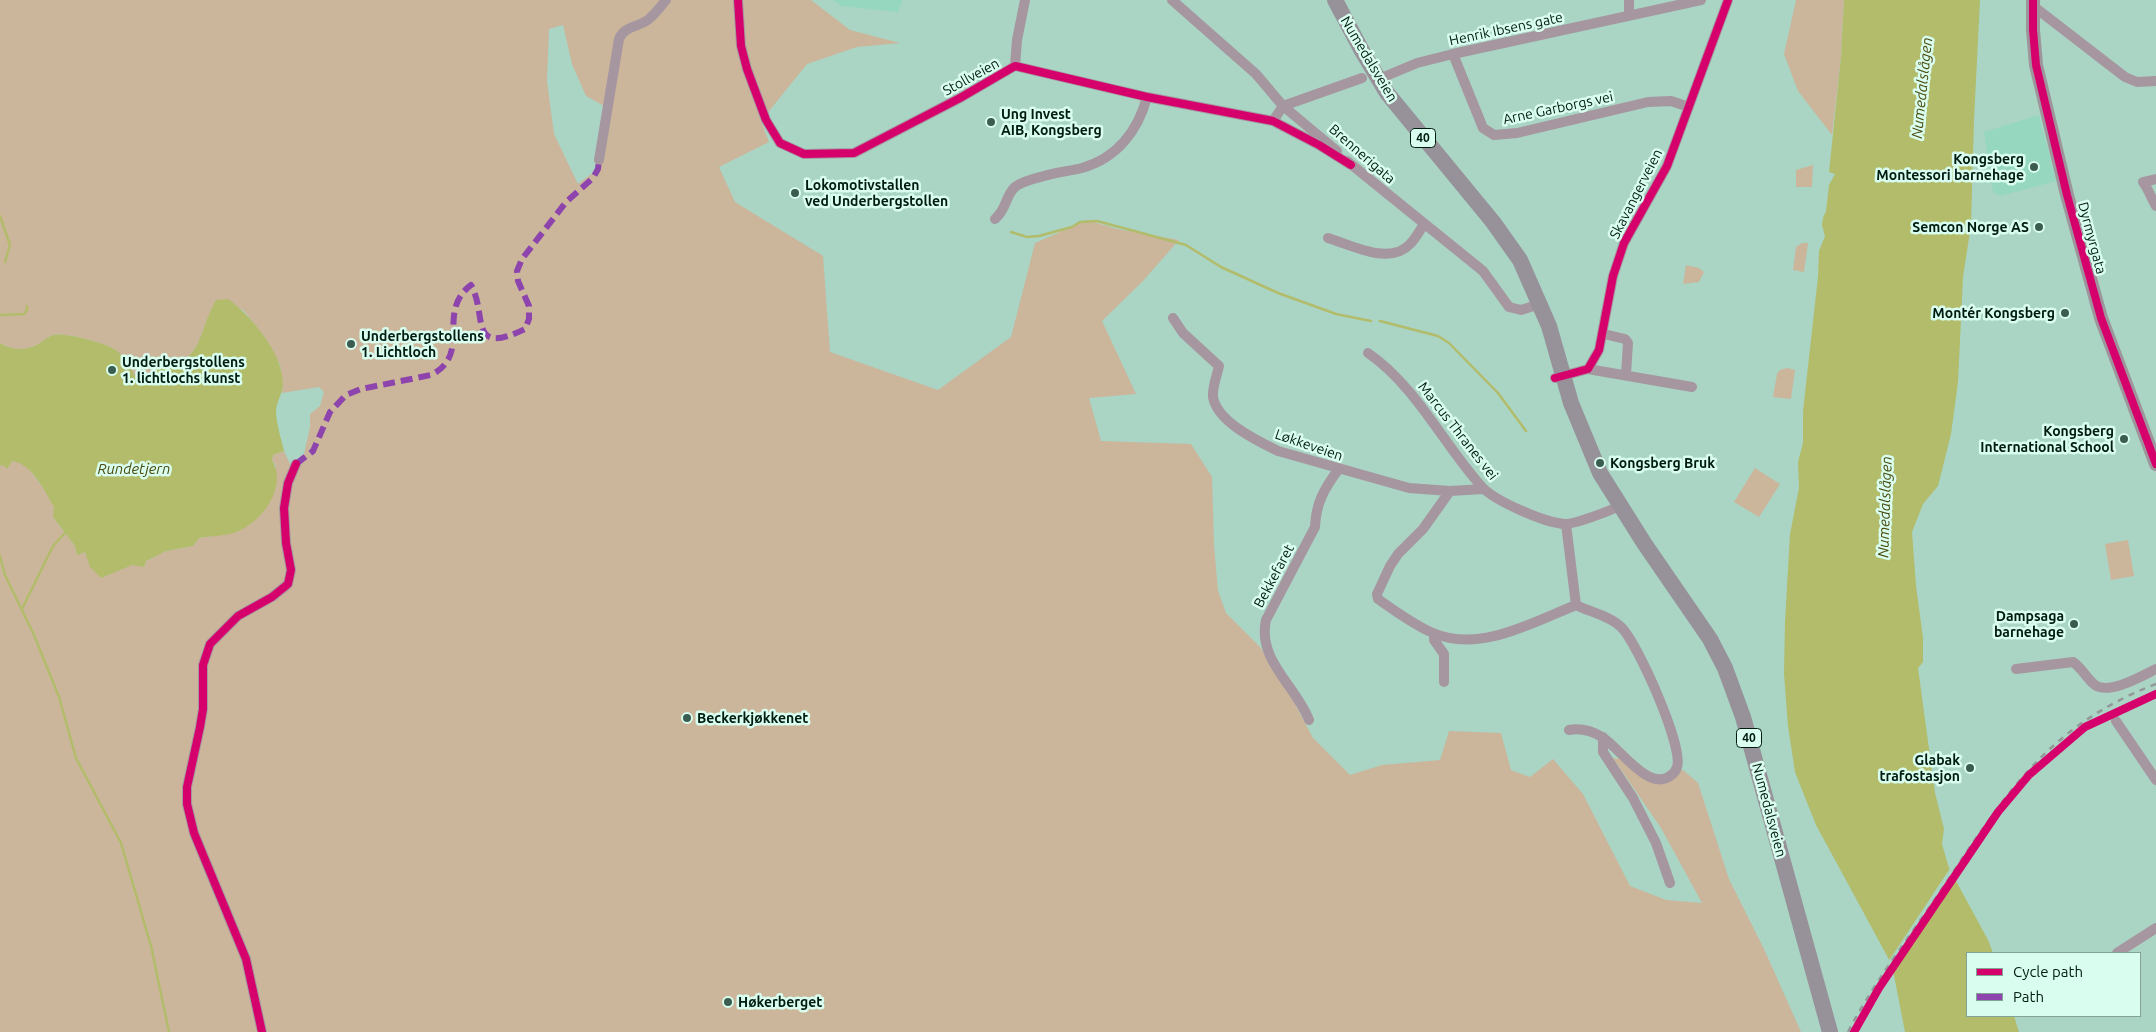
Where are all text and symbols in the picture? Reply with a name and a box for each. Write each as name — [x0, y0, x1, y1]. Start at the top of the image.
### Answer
street label: Henrik Ibsens gate — [1448, 9, 1564, 49]
street label: Numedalsveien — [1337, 13, 1401, 105]
water label: Numedalslågen — [1908, 37, 1936, 139]
street label: Stollveien — [940, 55, 1002, 99]
street label: Arne Garborgs vei — [1501, 88, 1615, 128]
place label: Ung Invest AIB, Kongsberg — [1001, 106, 1102, 138]
marker: Ung Invest AIB, Kongsberg — [985, 116, 997, 128]
street label: Brennerigata — [1325, 121, 1399, 187]
road number: 40 — [1410, 128, 1436, 148]
street label: Skavangerveien — [1606, 146, 1666, 242]
place label: Kongsberg Montessori barnehage — [1876, 151, 2024, 184]
marker: Kongsberg Montessori barnehage — [2028, 161, 2040, 173]
place label: Lokomotivstallen ved Underbergstollen — [805, 177, 948, 210]
marker: Lokomotivstallen ved Underbergstollen — [789, 187, 801, 199]
street label: Dyrmyrgata — [2074, 200, 2110, 276]
place label: Semcon Norge AS — [1912, 219, 2029, 235]
marker: Semcon Norge AS — [2033, 221, 2045, 233]
place label: Montér Kongsberg — [1932, 305, 2055, 321]
marker: Montér Kongsberg — [2059, 307, 2071, 319]
place label: Underbergstollens 1. Lichtloch — [361, 328, 484, 361]
marker: Underbergstollens 1. Lichtloch — [345, 338, 357, 350]
place label: Underbergstollens 1. lichtlochs kunst — [122, 354, 245, 387]
marker: Underbergstollens 1. lichtlochs kunst — [106, 364, 118, 376]
street label: Marcus Thranes vei — [1415, 379, 1501, 483]
place label: Kongsberg International School — [1980, 423, 2114, 456]
street label: Løkkeveien — [1273, 426, 1345, 464]
marker: Kongsberg International School — [2118, 433, 2130, 445]
place label: Kongsberg Bruk — [1610, 455, 1715, 471]
water label: Numedalslågen — [1874, 456, 1896, 558]
marker: Kongsberg Bruk — [1594, 457, 1606, 469]
water label: Rundetjern — [98, 460, 170, 478]
street label: Bekkefaret — [1250, 541, 1298, 611]
place label: Dampsaga barnehage — [1994, 608, 2064, 640]
marker: Dampsaga barnehage — [2068, 618, 2080, 630]
place label: Beckerkjøkkenet — [697, 710, 808, 726]
marker: Beckerkjøkkenet — [681, 712, 693, 724]
road number: 40 — [1736, 728, 1762, 748]
place label: Glabak trafostasjon — [1879, 752, 1960, 784]
street label: Numedalsveien — [1748, 761, 1790, 859]
marker: Glabak trafostasjon — [1964, 762, 1976, 774]
legend — [1966, 952, 2141, 1017]
text: Cycle path — [2013, 963, 2083, 980]
text: Path — [2013, 988, 2044, 1005]
place label: Høkerberget — [738, 994, 822, 1010]
marker: Høkerberget — [722, 996, 734, 1008]

